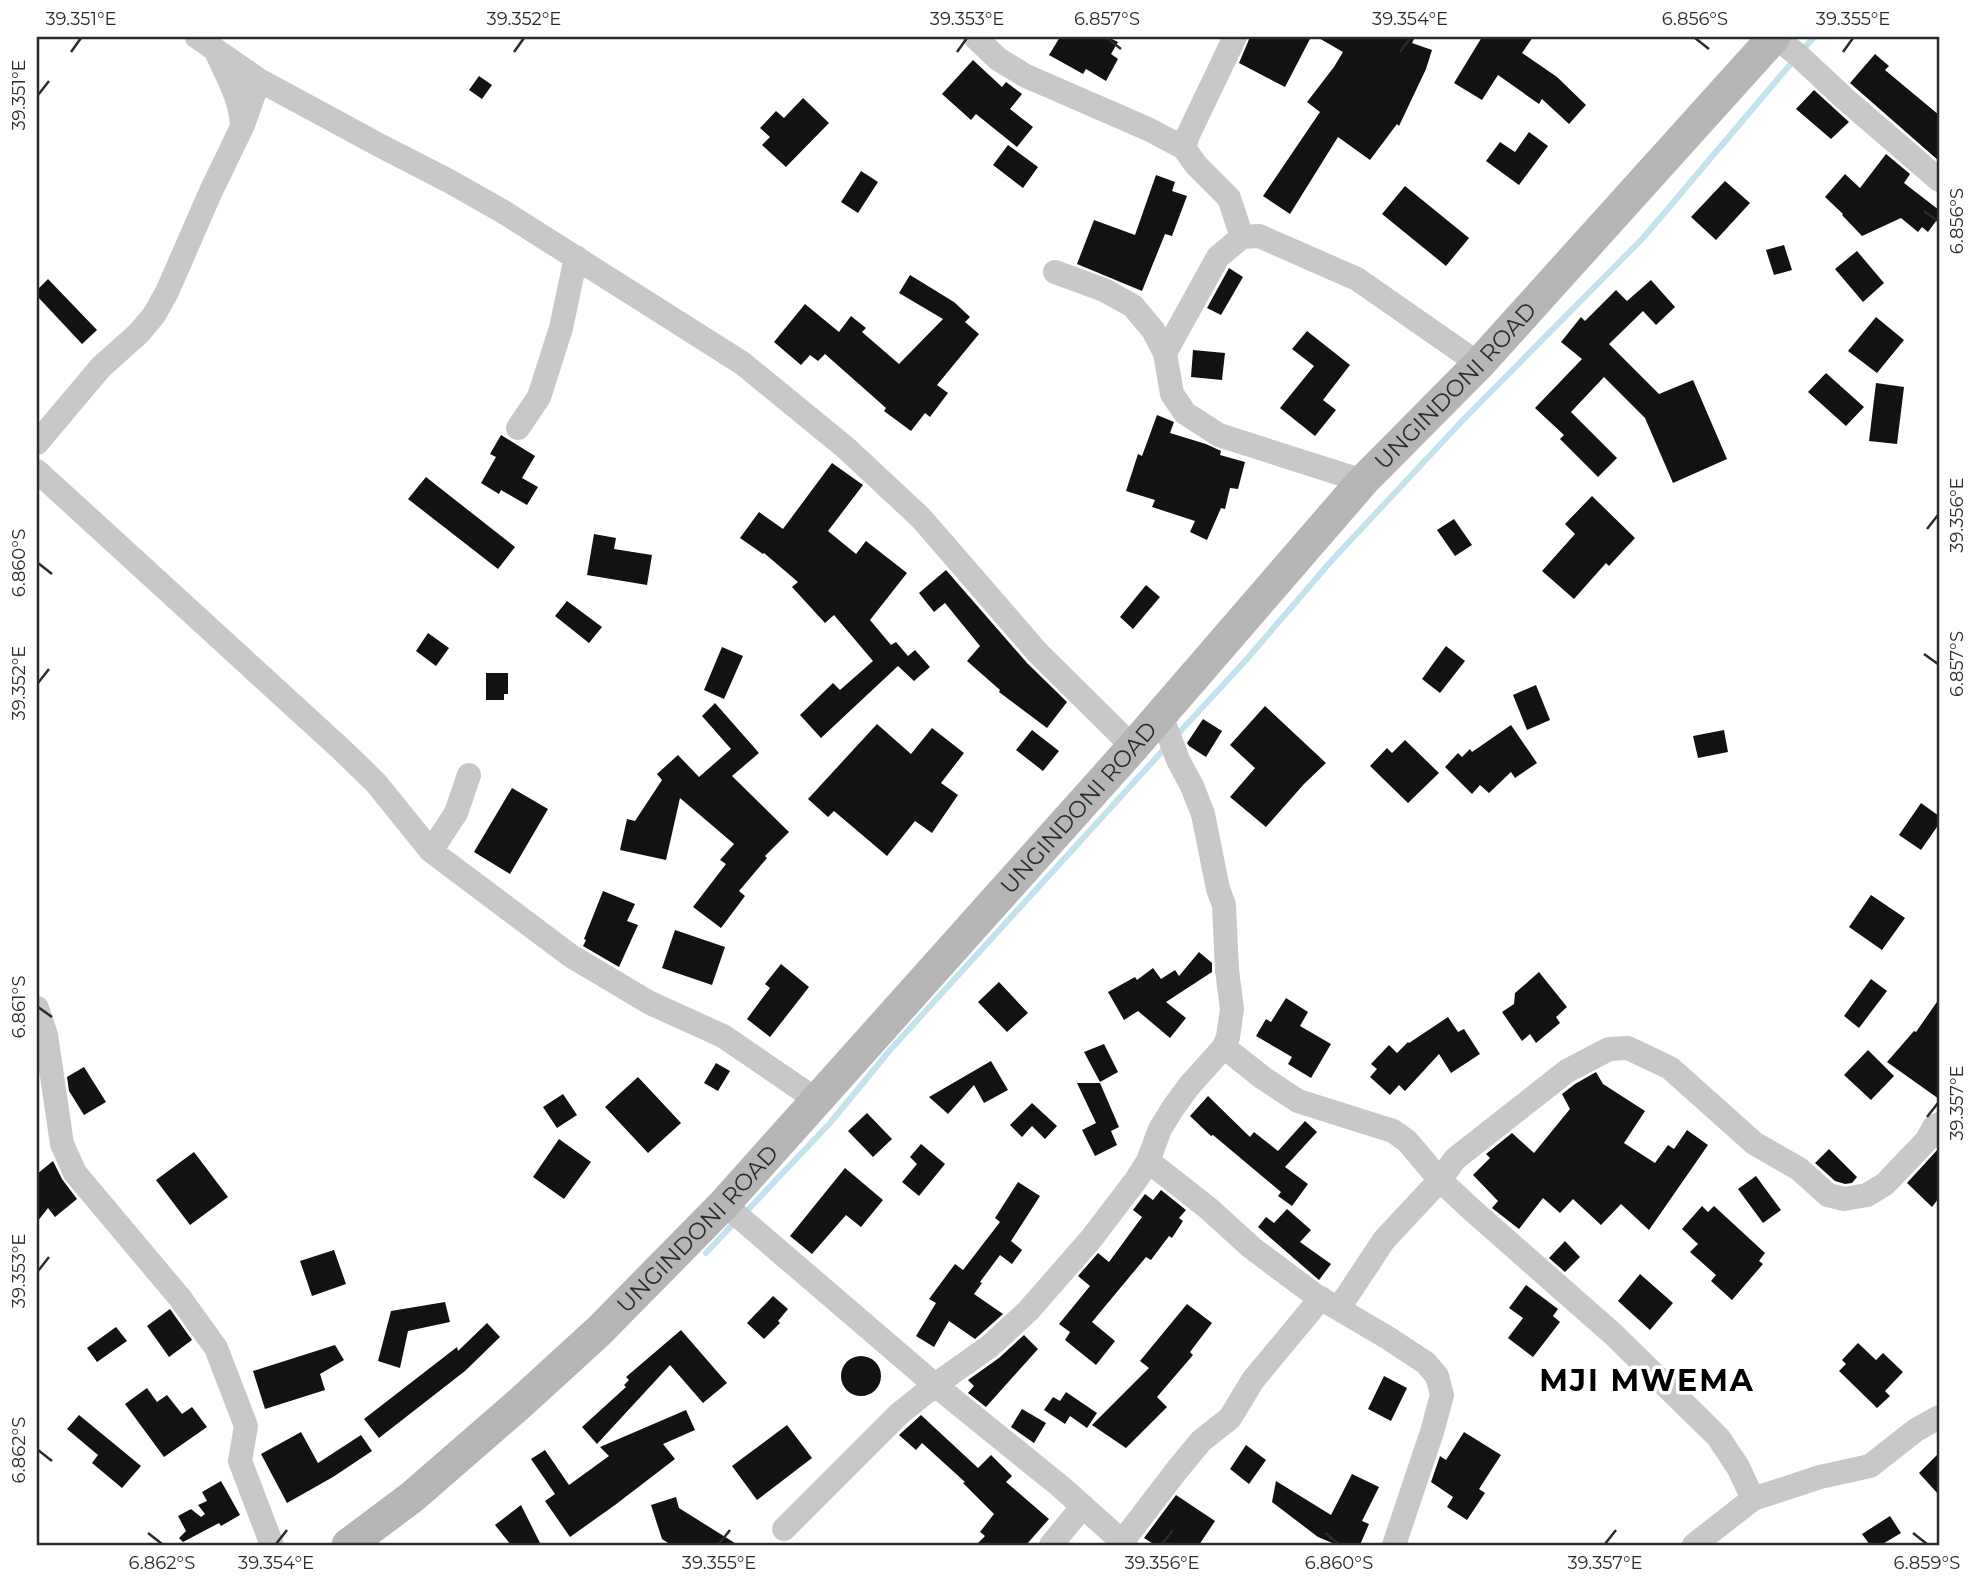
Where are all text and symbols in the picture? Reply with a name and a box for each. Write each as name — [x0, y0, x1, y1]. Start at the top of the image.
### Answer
text: 39.351°E — [45, 8, 117, 30]
text: 39.352°E — [487, 8, 561, 30]
text: 39.353°E — [930, 8, 1004, 30]
text: 6.857°S — [1074, 8, 1140, 30]
text: 39.354°E — [1372, 8, 1448, 30]
text: 6.856°S — [1662, 8, 1728, 30]
text: 39.355°E — [1816, 8, 1890, 30]
text: 39.351°E — [8, 59, 30, 131]
text: 6.856°S — [1946, 188, 1968, 254]
street label: UNGINDONI ROAD — [1369, 296, 1542, 475]
text: 39.356°E — [1946, 477, 1968, 553]
text: 6.860°S — [8, 529, 30, 597]
text: 6.857°S — [1946, 631, 1968, 697]
text: 39.352°E — [8, 646, 30, 720]
street label: UNGINDONI ROAD — [994, 716, 1163, 900]
text: 6.861°S — [8, 975, 30, 1039]
text: 39.357°E — [1946, 1065, 1968, 1141]
street label: UNGINDONI ROAD — [611, 1139, 784, 1319]
text: 39.353°E — [8, 1234, 30, 1308]
district label: MJI MWEMA — [1539, 1362, 1755, 1399]
text: 6.862°S — [8, 1417, 30, 1483]
text: 6.862°S — [129, 1552, 195, 1574]
text: 39.354°E — [238, 1552, 314, 1574]
text: 39.355°E — [682, 1552, 756, 1574]
text: 39.356°E — [1124, 1552, 1200, 1574]
text: 6.860°S — [1305, 1552, 1373, 1574]
text: 39.357°E — [1567, 1552, 1643, 1574]
text: 6.859°S — [1894, 1552, 1960, 1574]

